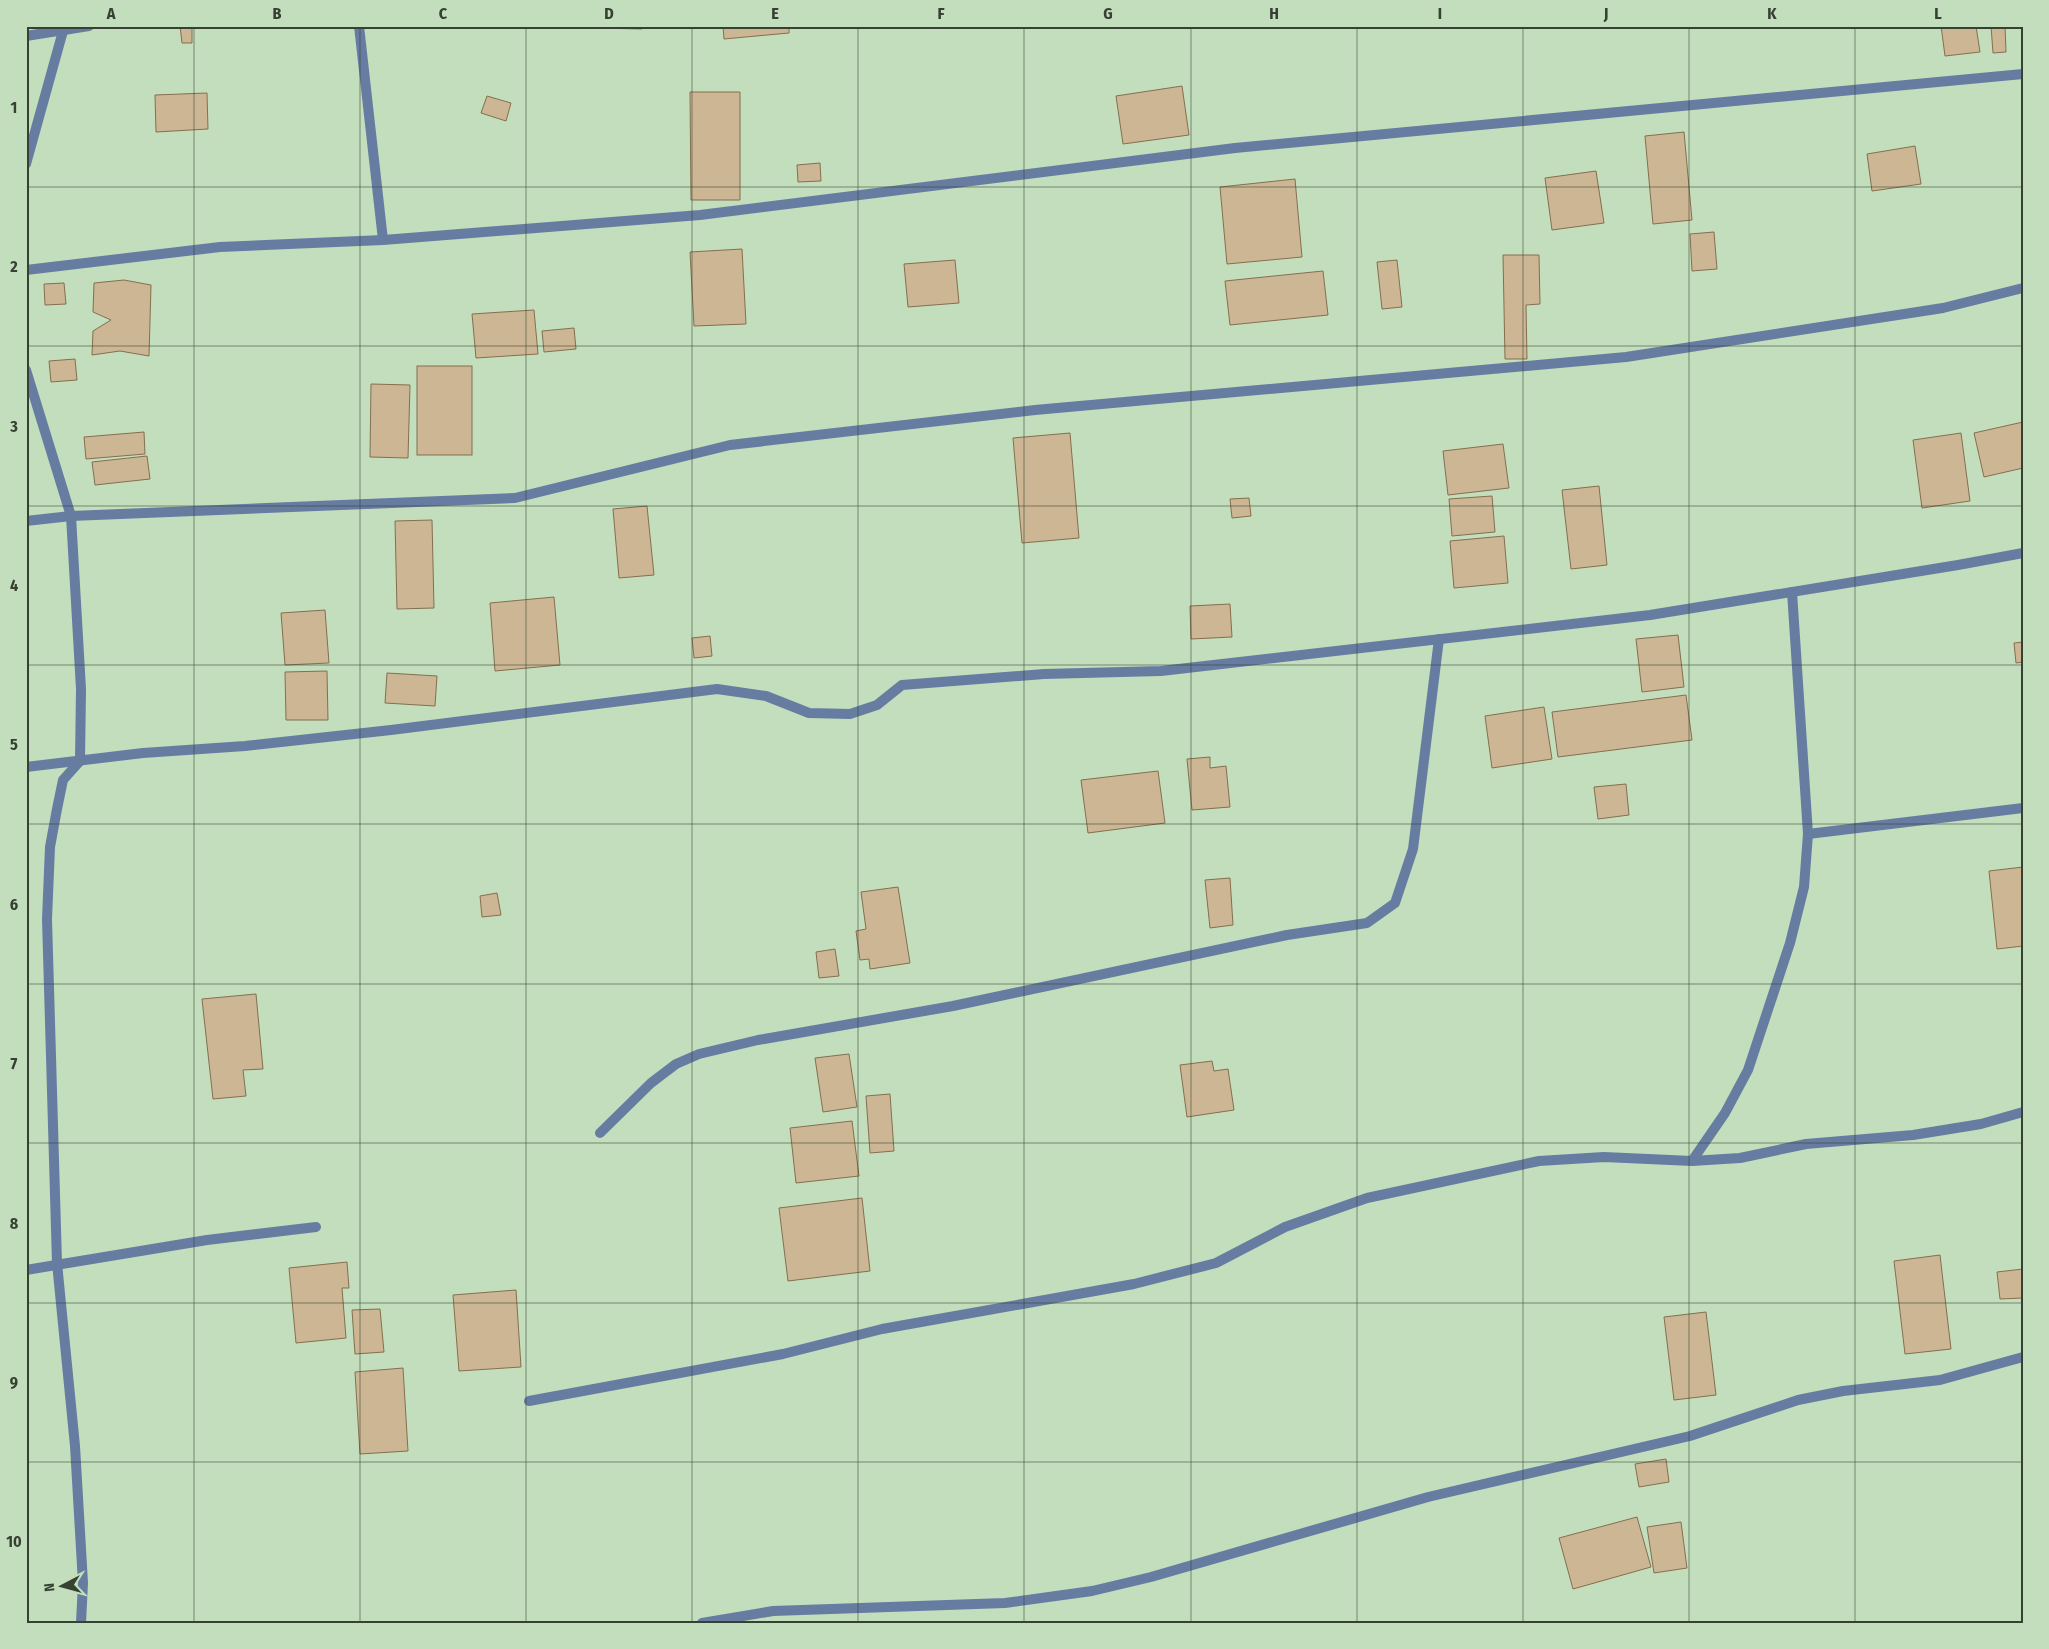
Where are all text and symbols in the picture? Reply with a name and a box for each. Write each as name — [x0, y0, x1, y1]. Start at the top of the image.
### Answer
text: A — [106, 4, 116, 23]
text: B — [273, 4, 282, 23]
text: C — [439, 4, 448, 23]
text: D — [604, 4, 614, 23]
text: E — [771, 4, 779, 23]
text: F — [937, 4, 945, 23]
text: G — [1103, 4, 1113, 23]
text: H — [1269, 4, 1279, 23]
text: I — [1438, 4, 1442, 23]
text: J — [1603, 4, 1608, 23]
text: K — [1767, 4, 1777, 23]
text: L — [1934, 4, 1942, 23]
text: 1 — [11, 98, 17, 117]
text: 2 — [9, 257, 18, 276]
text: 3 — [9, 417, 18, 436]
text: 4 — [10, 576, 18, 595]
text: 5 — [10, 735, 18, 754]
text: 6 — [10, 895, 18, 914]
text: 7 — [11, 1054, 18, 1073]
text: 8 — [10, 1214, 19, 1233]
text: 9 — [10, 1373, 18, 1392]
text: 10 — [6, 1532, 22, 1551]
north arrow — [38, 1562, 88, 1612]
text: N — [41, 1582, 58, 1592]

